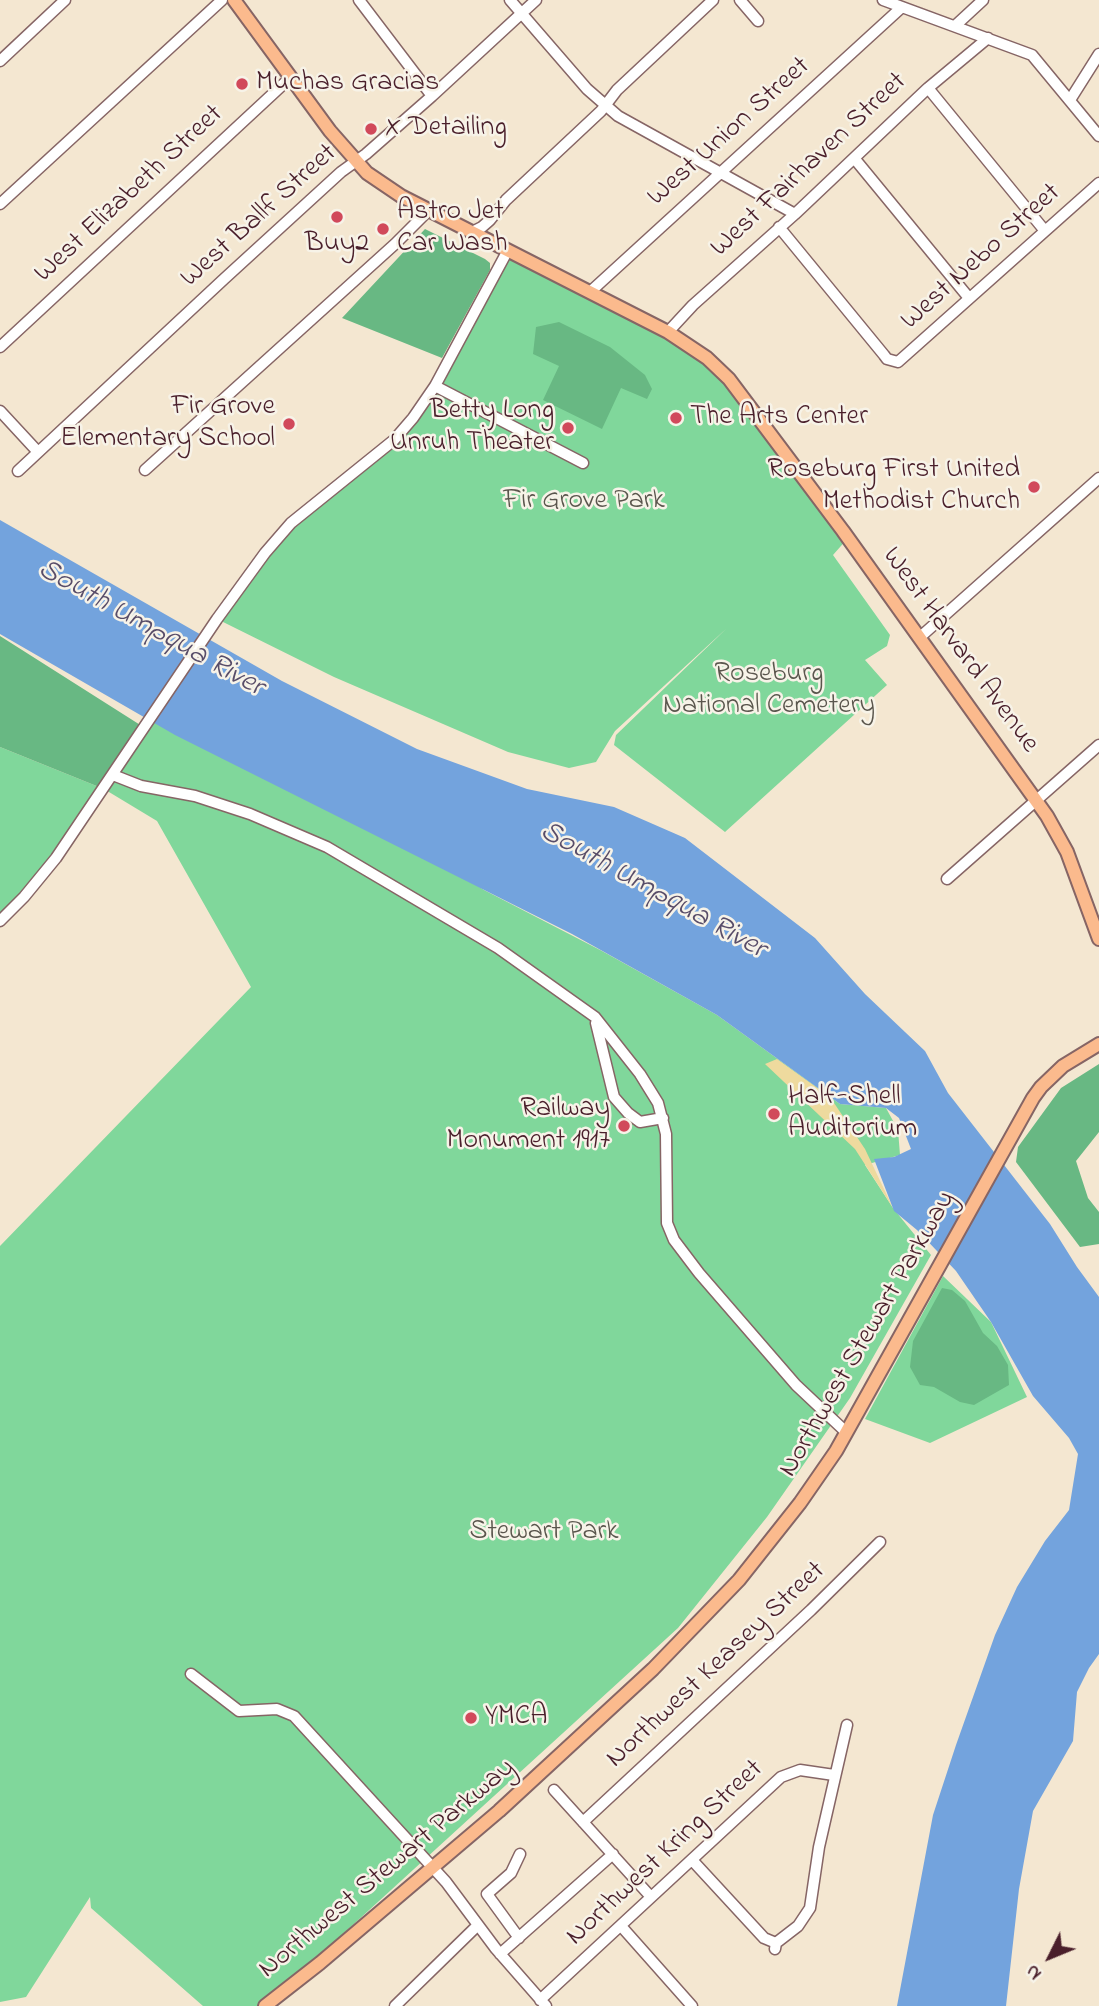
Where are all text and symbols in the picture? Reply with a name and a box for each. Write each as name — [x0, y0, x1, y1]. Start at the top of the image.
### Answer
street label: West Union Street — [642, 51, 818, 215]
street label: West Fairhaven Street — [705, 66, 915, 266]
place label: Muchas Gracias — [256, 67, 439, 101]
marker: Muchas Gracias — [234, 76, 250, 92]
street label: West Elizabeth Street — [29, 99, 231, 291]
place label: X Detailing — [385, 112, 507, 146]
marker: X Detailing — [363, 121, 379, 137]
street label: West Ballf Street — [175, 138, 345, 296]
street label: West Nebo Street — [895, 178, 1069, 338]
place label: Astro Jet Car Wash — [397, 196, 508, 262]
marker: Buy2 — [329, 209, 345, 225]
marker: Astro Jet Car Wash — [375, 221, 391, 237]
place label: Buy2 — [305, 228, 369, 262]
place label: Fir Grove Elementary School — [60, 391, 275, 457]
place label: Betty Long Unruh Theater — [390, 395, 554, 461]
place label: The Arts Center — [690, 401, 868, 435]
marker: The Arts Center — [668, 410, 684, 426]
marker: Fir Grove Elementary School — [281, 416, 297, 432]
marker: Betty Long Unruh Theater — [560, 420, 576, 436]
place label: Roseburg First United Methodist Church — [767, 454, 1020, 520]
marker: Roseburg First United Methodist Church — [1026, 479, 1042, 495]
park label: Fir Grove Park — [503, 485, 665, 519]
street label: West Harvard Avenue — [873, 542, 1045, 760]
water label: South Umpqua River — [31, 553, 269, 707]
park label: Roseburg National Cemetery — [663, 658, 875, 724]
water label: South Umpqua River — [533, 815, 771, 969]
place label: Half-Shell Auditorium — [788, 1081, 917, 1147]
place label: Railway Monument 1917 — [446, 1093, 610, 1159]
marker: Half-Shell Auditorium — [766, 1106, 782, 1122]
marker: Railway Monument 1917 — [616, 1118, 632, 1134]
street label: Northwest Stewart Parkway — [773, 1186, 965, 1484]
park label: Stewart Park — [469, 1516, 619, 1550]
street label: Northwest Keasey Street — [600, 1556, 834, 1776]
place label: YMCA — [485, 1701, 547, 1735]
marker: YMCA — [463, 1710, 479, 1726]
street label: Northwest Stewart Parkway — [253, 1753, 523, 1987]
street label: Northwest Kring Street — [560, 1754, 772, 1954]
north arrow — [1015, 1922, 1085, 1992]
text: N — [1020, 1958, 1049, 1986]

